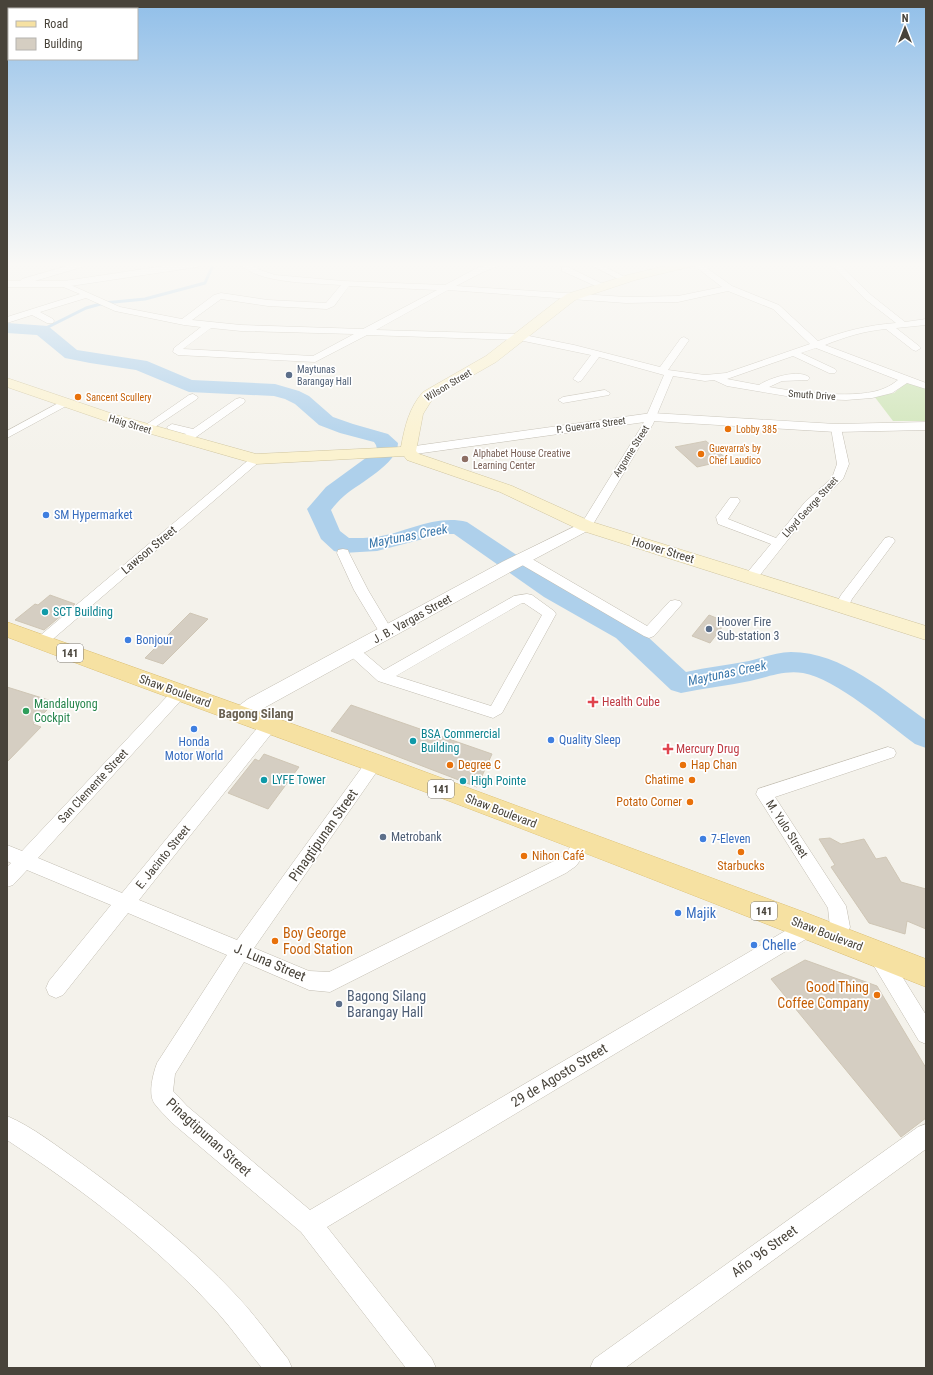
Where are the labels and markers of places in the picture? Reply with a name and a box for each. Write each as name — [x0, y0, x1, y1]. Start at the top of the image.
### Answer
place label: Maytunas Barangay Hall — [297, 364, 351, 387]
marker: Maytunas Barangay Hall — [284, 370, 294, 380]
marker: Sancent Scullery — [73, 392, 83, 402]
place label: Sancent Scullery — [86, 392, 151, 403]
marker: Lobby 385 — [723, 424, 733, 434]
place label: Lobby 385 — [736, 424, 777, 435]
place label: Guevarra's by Chef Laudico — [709, 443, 761, 466]
place label: Alphabet House Creative Learning Center — [473, 448, 571, 471]
marker: Guevarra's by Chef Laudico — [696, 449, 706, 459]
marker: Alphabet House Creative Learning Center — [460, 454, 470, 464]
place label: SM Hypermarket — [54, 508, 133, 522]
marker: SM Hypermarket — [41, 510, 51, 520]
place label: SCT Building — [53, 605, 113, 619]
marker: SCT Building — [40, 607, 50, 617]
place label: Hoover Fire Sub-station 3 — [717, 615, 780, 643]
marker: Hoover Fire Sub-station 3 — [704, 624, 714, 634]
place label: Bonjour — [136, 633, 173, 647]
marker: Bonjour — [123, 635, 133, 645]
place label: Health Cube — [602, 695, 660, 709]
marker: Health Cube — [587, 696, 599, 708]
place label: Mandaluyong Cockpit — [34, 697, 98, 725]
marker: Mandaluyong Cockpit — [21, 706, 31, 716]
marker: Honda Motor World — [189, 724, 199, 734]
place label: BSA Commercial Building — [421, 727, 500, 755]
place label: Quality Sleep — [559, 733, 621, 747]
place label: Honda Motor World — [165, 735, 223, 763]
marker: Quality Sleep — [546, 735, 556, 745]
marker: BSA Commercial Building — [408, 736, 418, 746]
place label: Mercury Drug — [676, 742, 739, 756]
marker: Mercury Drug — [663, 744, 673, 754]
place label: Degree C — [458, 758, 501, 772]
place label: Hap Chan — [691, 758, 737, 772]
marker: Degree C — [445, 760, 455, 770]
marker: Hap Chan — [678, 760, 688, 770]
place label: LYFE Tower — [272, 773, 326, 787]
place label: Chatime — [645, 773, 684, 787]
place label: High Pointe — [471, 774, 526, 788]
marker: LYFE Tower — [259, 775, 269, 785]
marker: Chatime — [687, 775, 697, 785]
marker: High Pointe — [458, 776, 468, 786]
place label: Potato Corner — [616, 795, 682, 809]
marker: Potato Corner — [685, 797, 695, 807]
place label: Metrobank — [391, 830, 442, 844]
marker: Metrobank — [378, 832, 388, 842]
place label: 7-Eleven — [711, 832, 751, 846]
marker: 7-Eleven — [698, 834, 708, 844]
marker: Starbucks — [736, 847, 746, 857]
place label: Nihon Café — [532, 849, 585, 863]
marker: Nihon Café — [519, 851, 529, 861]
place label: Starbucks — [717, 859, 765, 873]
place label: Majik — [686, 905, 717, 921]
marker: Majik — [673, 908, 683, 918]
place label: Boy George Food Station — [283, 925, 353, 957]
marker: Boy George Food Station — [270, 936, 280, 946]
place label: Chelle — [762, 937, 797, 953]
marker: Chelle — [749, 940, 759, 950]
place label: Good Thing Coffee Company — [777, 979, 869, 1011]
place label: Bagong Silang Barangay Hall — [347, 988, 426, 1020]
marker: Good Thing Coffee Company — [872, 990, 882, 1000]
marker: Bagong Silang Barangay Hall — [334, 999, 344, 1009]

